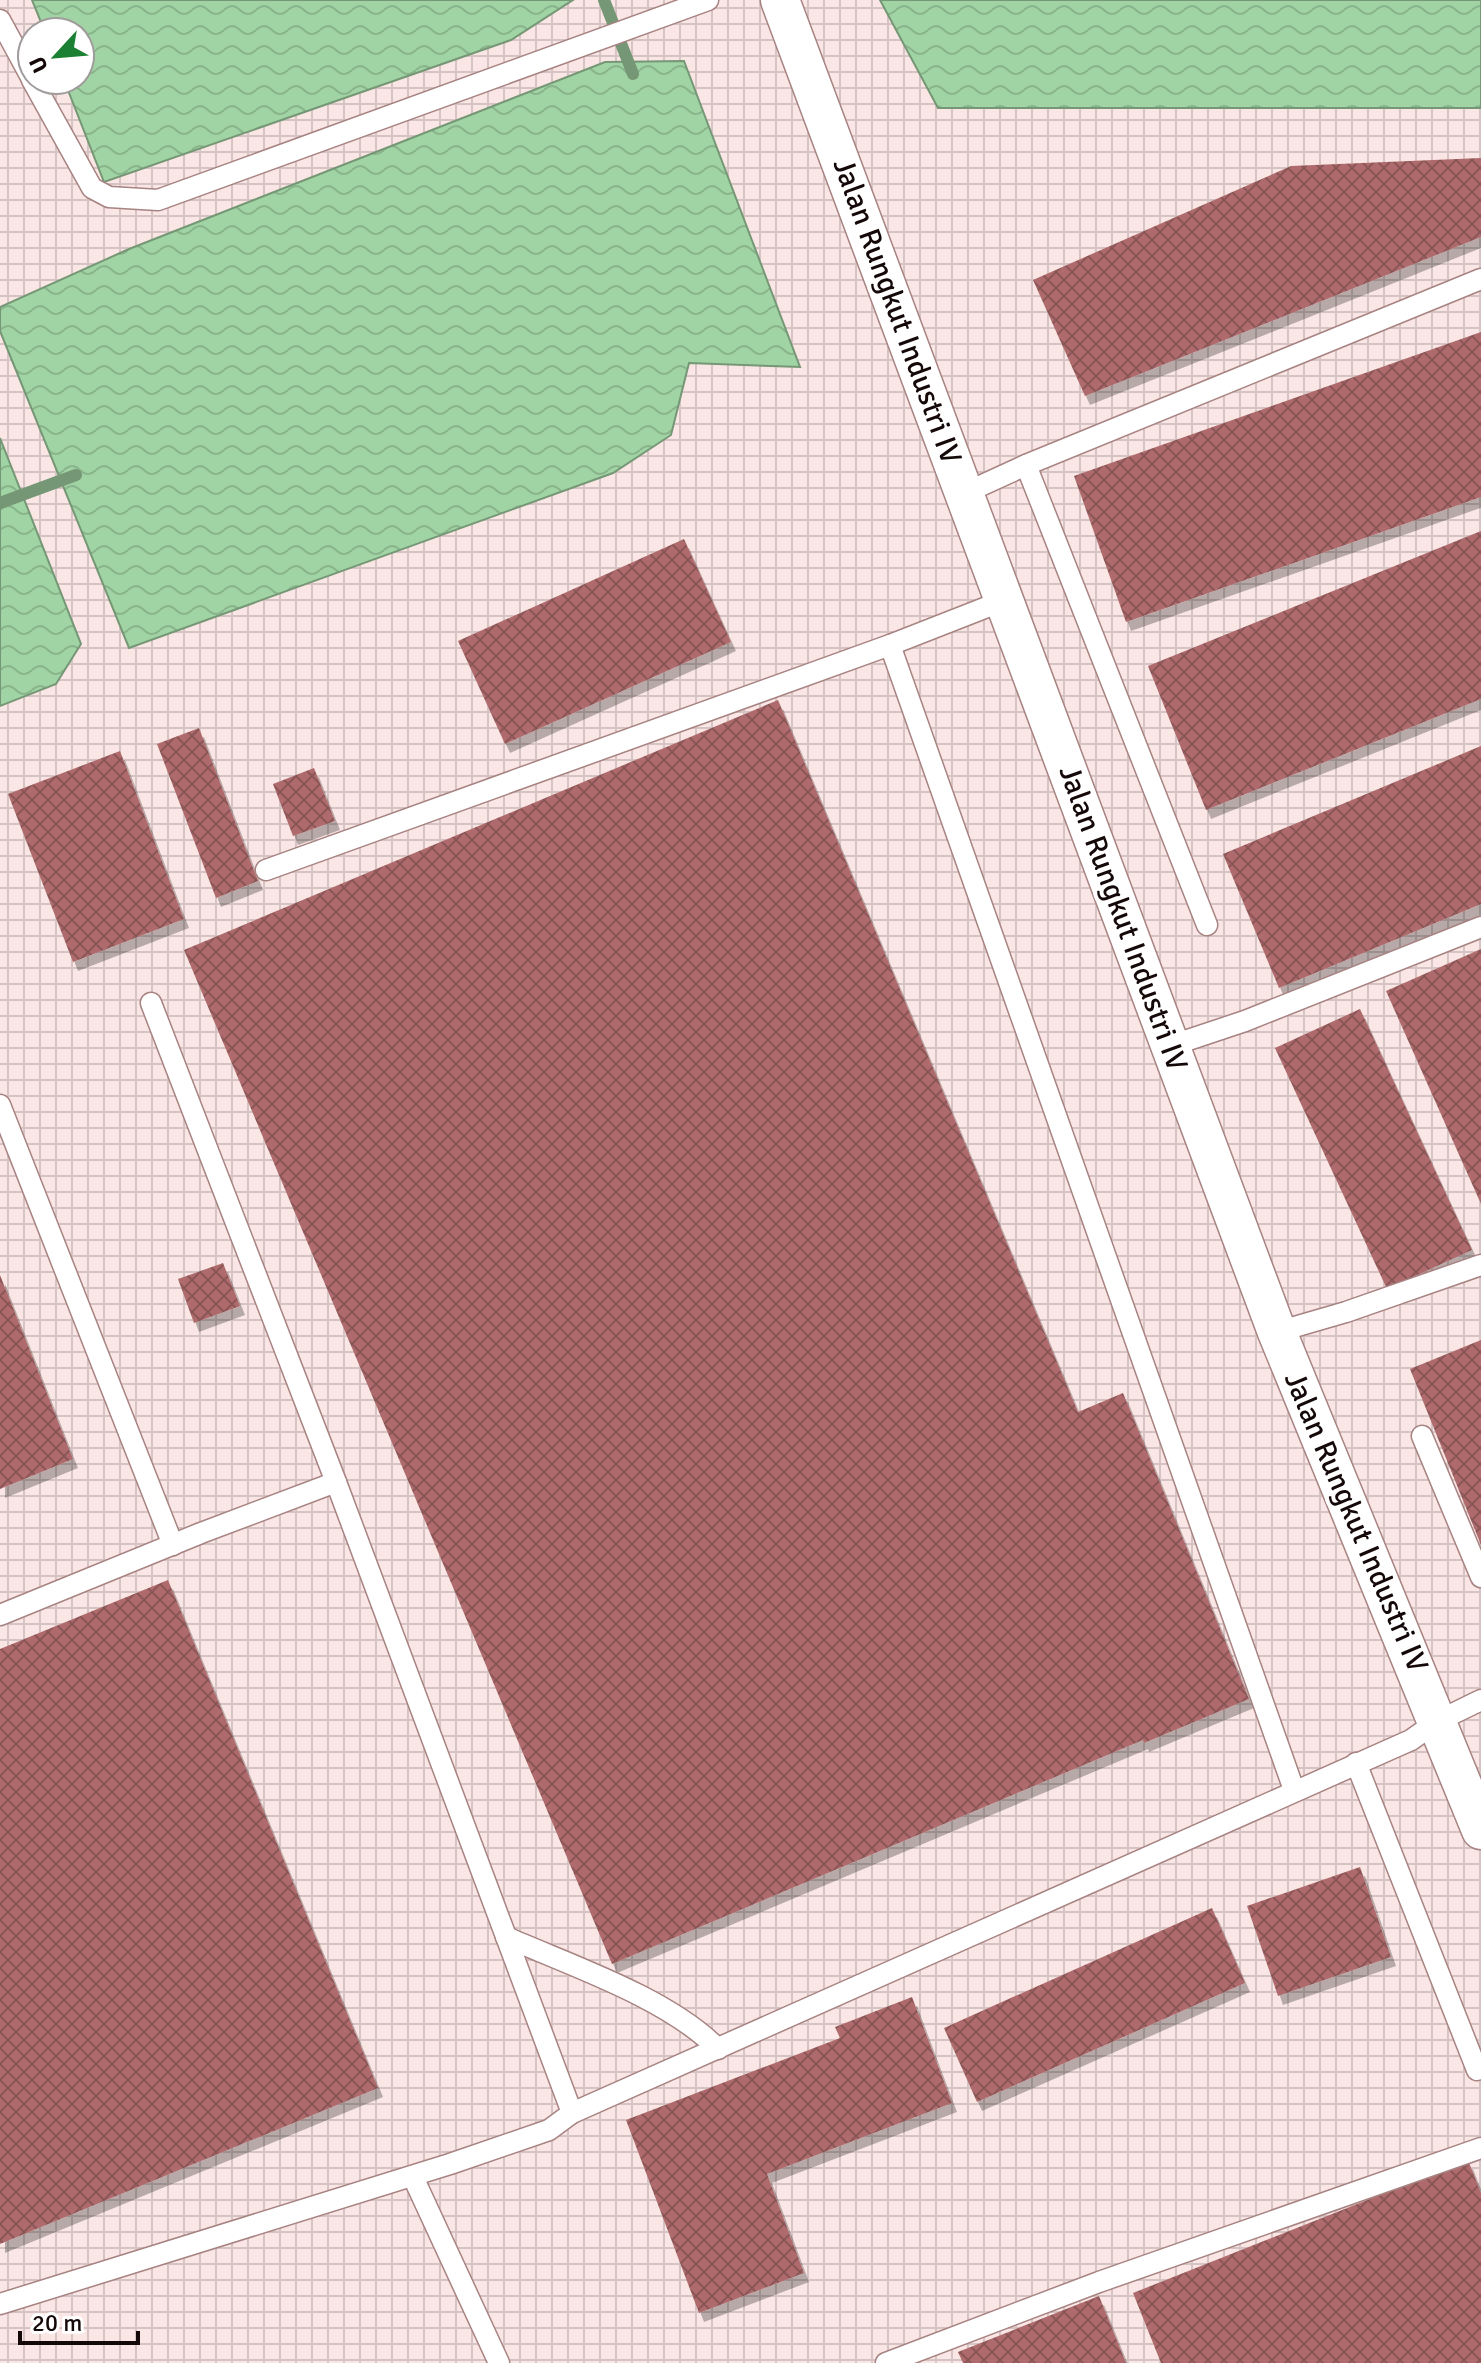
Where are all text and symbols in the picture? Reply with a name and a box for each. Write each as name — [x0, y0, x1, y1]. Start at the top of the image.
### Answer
north arrow — [16, 16, 96, 96]
text: U — [23, 52, 54, 77]
street label: Jalan Rungkut Industri IV — [824, 153, 970, 469]
street label: Jalan Rungkut Industri IV — [1050, 760, 1196, 1076]
street label: Jalan Rungkut Industri IV — [1276, 1366, 1436, 1678]
scale bar — [20, 2295, 138, 2345]
text: 20 m — [32, 2308, 82, 2338]

